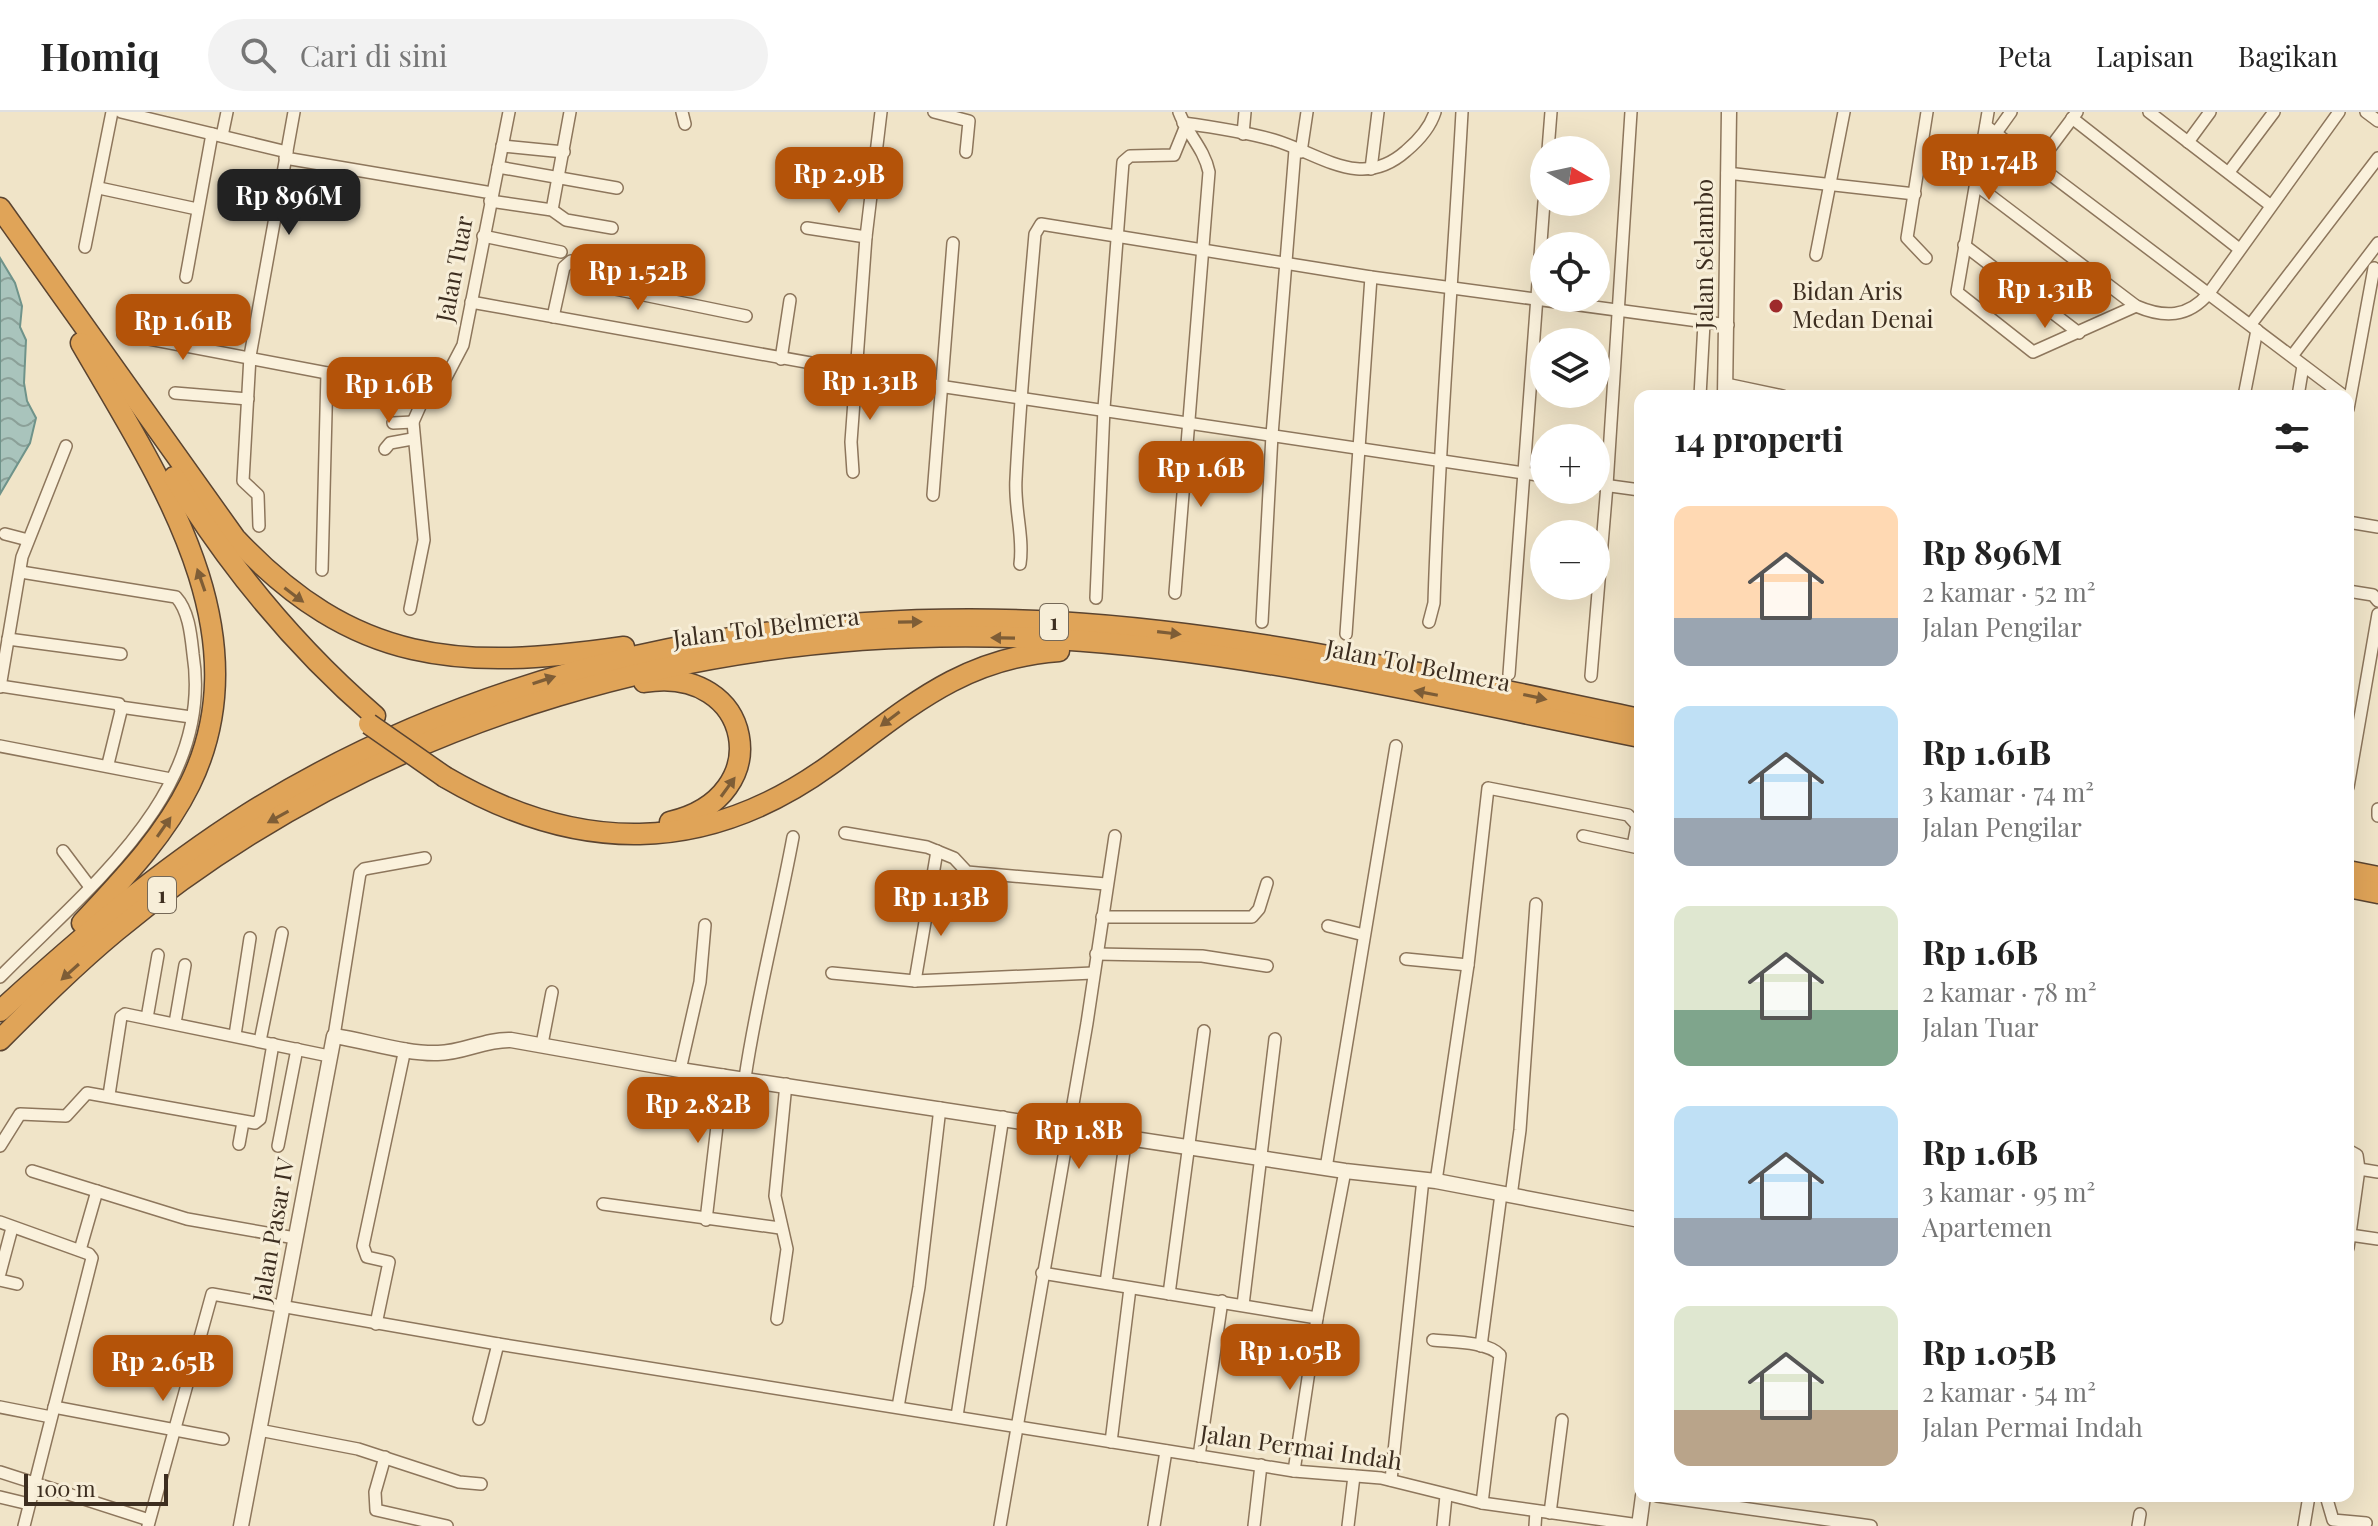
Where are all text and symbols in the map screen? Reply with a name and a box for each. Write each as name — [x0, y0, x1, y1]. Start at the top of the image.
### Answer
search box — [208, 19, 768, 91]
text: Homiq — [40, 30, 160, 81]
icon: search — [236, 33, 280, 77]
text: Cari di sini — [300, 35, 448, 75]
text: Peta — [1998, 37, 2052, 74]
text: Lapisan — [2096, 37, 2194, 74]
text: Bagikan — [2238, 37, 2338, 74]
pin: Rp 1.74B — [1906, 134, 2072, 202]
north arrow — [1530, 136, 1610, 216]
map controls — [1530, 136, 1610, 600]
text: Rp 1.74B — [1940, 142, 2038, 177]
pin: Rp 2.9B — [765, 147, 913, 215]
text: Rp 2.9B — [793, 155, 885, 190]
pin: Rp 896M — [215, 169, 363, 237]
text: Rp 896M — [235, 177, 343, 212]
street label: Jalan Selambo — [1687, 179, 1719, 330]
street label: Jalan Tuar — [427, 212, 479, 325]
button: locate — [1530, 232, 1610, 312]
pin: Rp 1.52B — [555, 244, 721, 312]
text: Rp 1.52B — [588, 252, 688, 287]
pin: Rp 1.31B — [1962, 262, 2128, 330]
text: Rp 1.31B — [1997, 270, 2093, 305]
place label: Bidan Aris Medan Denai — [1792, 274, 1934, 334]
pin: Rp 1.61B — [100, 294, 266, 362]
marker: Bidan Aris Medan Denai — [1767, 297, 1785, 315]
text: Rp 1.61B — [134, 302, 232, 337]
button: layers — [1530, 328, 1610, 408]
pin: Rp 1.31B — [787, 354, 953, 422]
pin: Rp 1.6B — [315, 357, 463, 425]
text: Rp 1.31B — [822, 362, 918, 397]
text: Rp 1.6B — [345, 365, 433, 400]
text: 14 properti — [1674, 415, 1843, 461]
icon: filters — [2270, 416, 2314, 460]
button: + — [1530, 424, 1610, 504]
pin: Rp 1.6B — [1127, 441, 1275, 509]
text: Rp 1.6B — [1157, 449, 1245, 484]
button: − — [1530, 520, 1610, 600]
text: Rp 896M — [1922, 528, 2062, 574]
icon: home — [1738, 538, 1834, 634]
one-way arrow — [194, 568, 206, 592]
text: 2 kamar · 52 m² — [1922, 574, 2096, 609]
one-way arrow — [284, 586, 304, 602]
street label: Jalan Tol Belmera — [670, 599, 861, 653]
road number: 1 — [1040, 604, 1068, 640]
text: Jalan Pengilar — [1922, 609, 2082, 644]
one-way arrow — [898, 615, 923, 628]
one-way arrow — [1157, 627, 1182, 640]
street label: Jalan Tol Belmera — [1322, 630, 1513, 698]
one-way arrow — [990, 632, 1015, 645]
one-way arrow — [532, 673, 556, 686]
one-way arrow — [1414, 687, 1439, 699]
one-way arrow — [1523, 692, 1548, 704]
one-way arrow — [880, 711, 900, 727]
text: Rp 1.61B — [1922, 728, 2051, 774]
icon: home — [1738, 738, 1834, 834]
text: 3 kamar · 74 m² — [1922, 774, 2094, 809]
one-way arrow — [720, 776, 735, 797]
text: Jalan Pengilar — [1922, 809, 2082, 844]
one-way arrow — [267, 811, 290, 824]
one-way arrow — [156, 816, 171, 837]
pin: Rp 1.13B — [858, 870, 1024, 938]
road number: 1 — [148, 877, 176, 913]
text: Rp 1.13B — [893, 878, 989, 913]
text: Rp 1.6B — [1922, 928, 2038, 974]
icon: home — [1738, 938, 1834, 1034]
one-way arrow — [60, 962, 79, 980]
text: 2 kamar · 78 m² — [1922, 974, 2096, 1009]
text: Jalan Tuar — [1922, 1009, 2039, 1044]
pin: Rp 2.82B — [615, 1077, 781, 1145]
text: Rp 2.82B — [645, 1085, 751, 1120]
pin: Rp 1.8B — [1005, 1103, 1153, 1171]
text: Rp 1.8B — [1035, 1111, 1123, 1146]
text: Rp 1.6B — [1922, 1128, 2038, 1174]
icon: home — [1738, 1138, 1834, 1234]
street label: Jalan Pasar IV — [243, 1154, 301, 1305]
text: 3 kamar · 95 m² — [1922, 1174, 2095, 1209]
text: Apartemen — [1922, 1209, 2052, 1244]
pin: Rp 1.05B — [1207, 1324, 1373, 1392]
text: Rp 1.05B — [1922, 1328, 2056, 1374]
text: Rp 1.05B — [1239, 1332, 1341, 1367]
pin: Rp 2.65B — [80, 1335, 246, 1403]
icon: home — [1738, 1338, 1834, 1434]
text: Rp 2.65B — [111, 1343, 215, 1378]
text: 2 kamar · 54 m² — [1922, 1374, 2096, 1409]
text: Jalan Permai Indah — [1922, 1409, 2143, 1444]
street label: Jalan Permai Indah — [1197, 1416, 1404, 1476]
scale bar — [24, 1470, 168, 1506]
text: 100 m — [36, 1473, 96, 1503]

